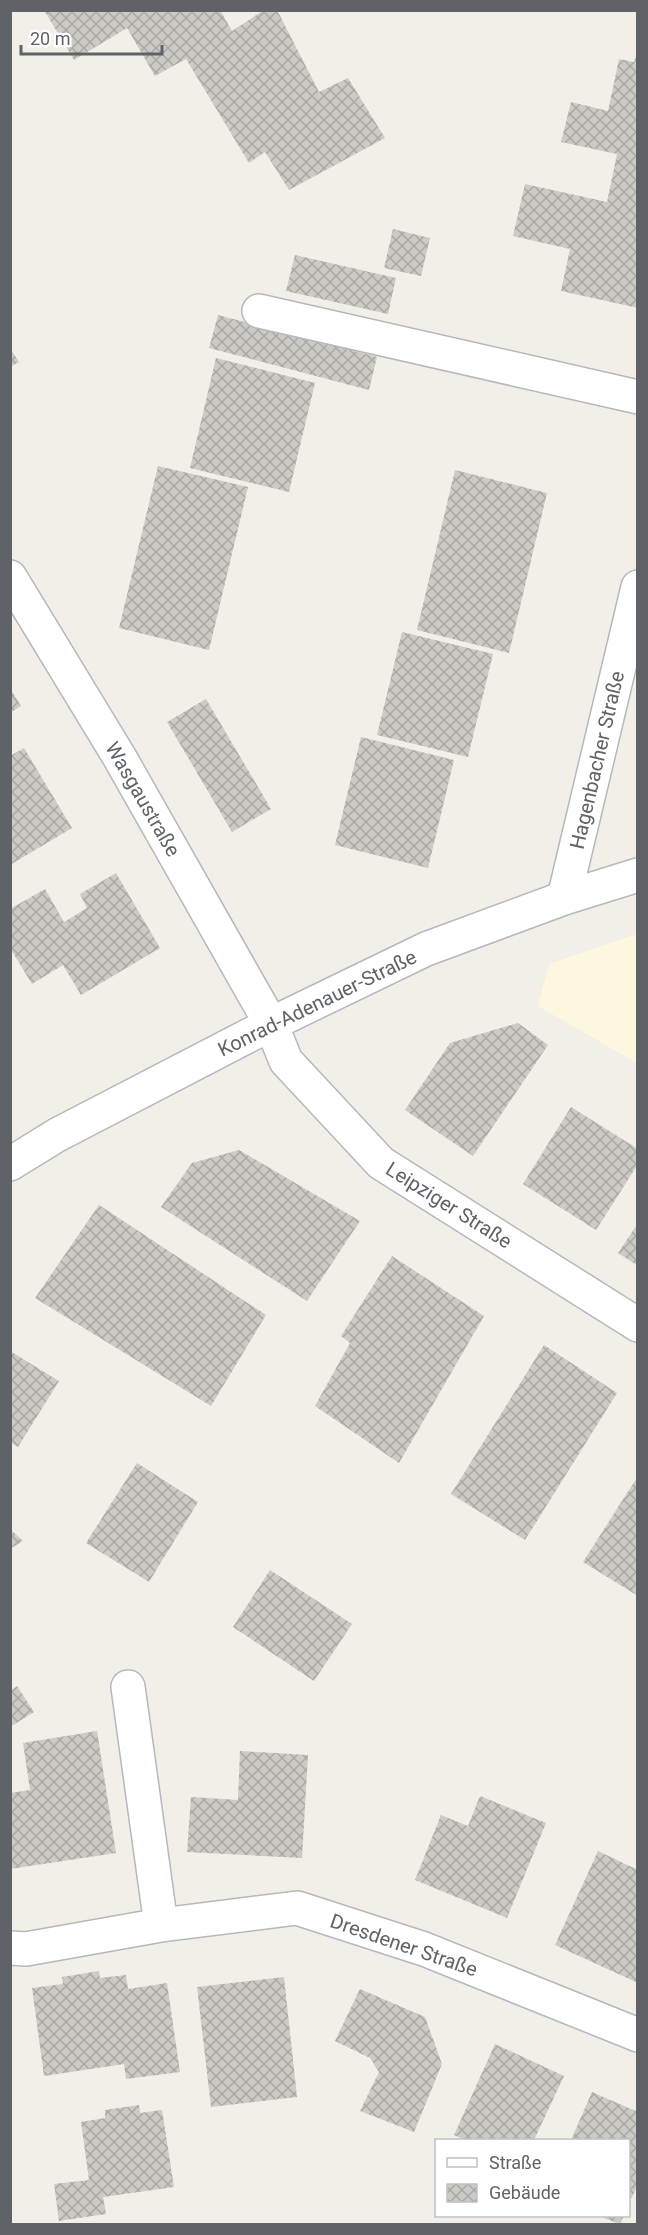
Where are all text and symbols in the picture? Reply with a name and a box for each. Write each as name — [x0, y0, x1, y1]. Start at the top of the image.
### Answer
scale bar — [21, 18, 162, 56]
text: 20 m — [30, 28, 70, 49]
street label: Hagenbacher Straße — [565, 669, 629, 851]
street label: Wasgaustraße — [101, 737, 185, 861]
street label: Konrad-Adenauer-Straße — [214, 944, 420, 1062]
street label: Leipziger Straße — [382, 1157, 516, 1253]
street label: Dresdener Straße — [327, 1909, 481, 1981]
legend — [435, 2139, 630, 2217]
text: Straße — [489, 2152, 541, 2173]
text: Gebäude — [489, 2182, 560, 2203]

